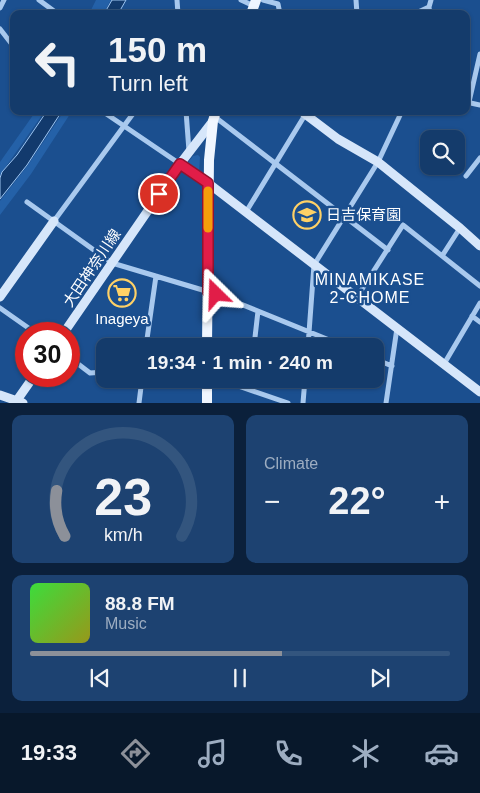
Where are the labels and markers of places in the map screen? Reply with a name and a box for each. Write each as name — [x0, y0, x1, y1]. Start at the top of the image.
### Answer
pin — [138, 173, 180, 215]
school or university icon: 日吉保育園 — [292, 200, 322, 230]
place label: 日吉保育園 — [326, 206, 401, 223]
supermarket icon: Inageya — [107, 278, 137, 308]
place label: Inageya — [95, 310, 149, 327]

